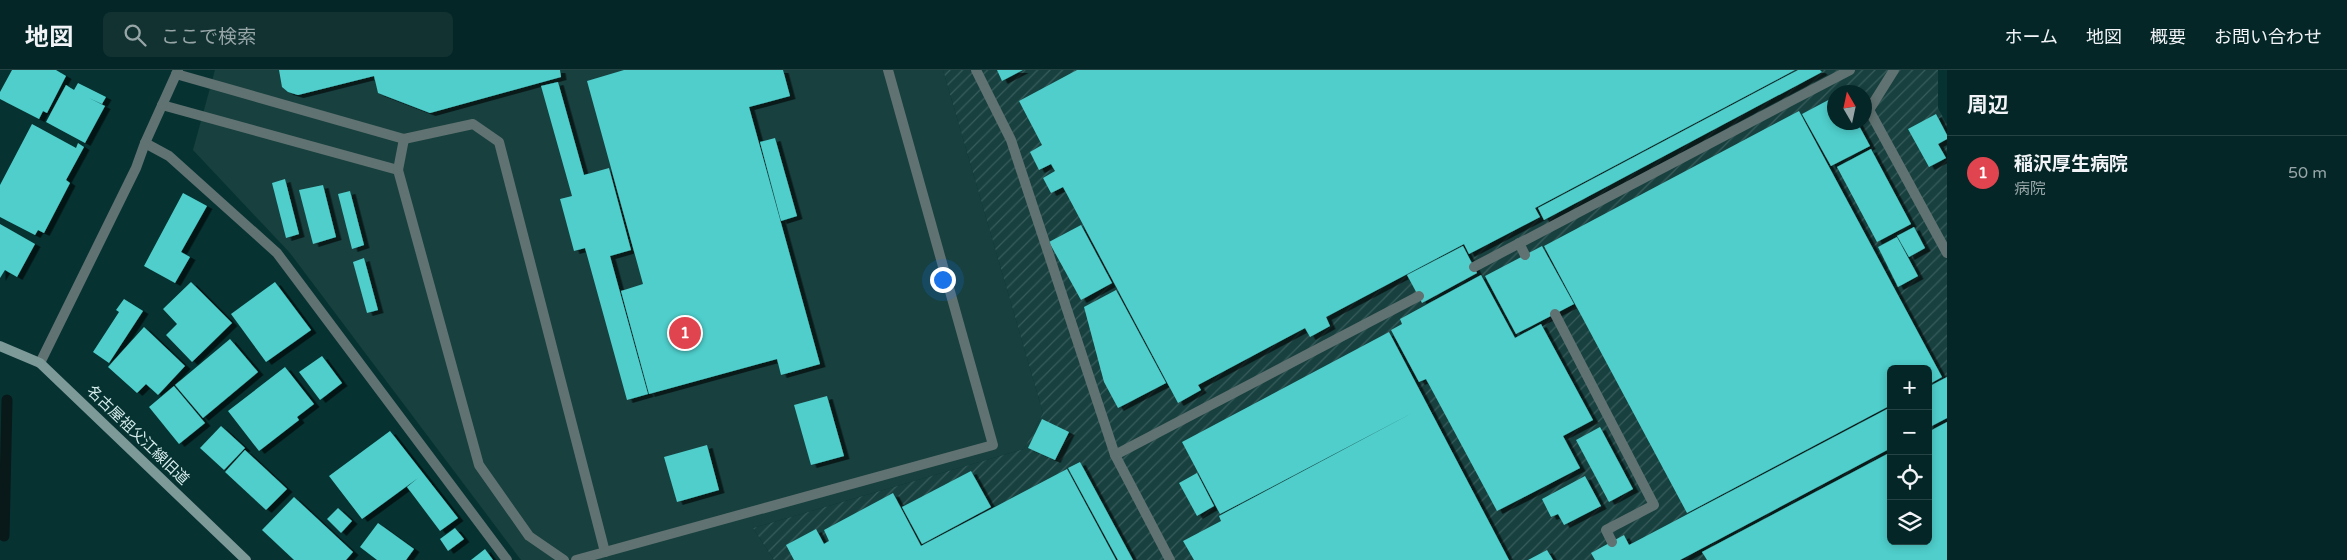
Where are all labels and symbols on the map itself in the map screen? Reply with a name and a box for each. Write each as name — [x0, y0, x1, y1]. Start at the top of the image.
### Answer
north arrow — [1827, 85, 1872, 130]
your location — [930, 267, 956, 293]
pin: 1 — [669, 314, 701, 352]
street label: 名古屋祖父江線旧道 — [83, 382, 193, 488]

